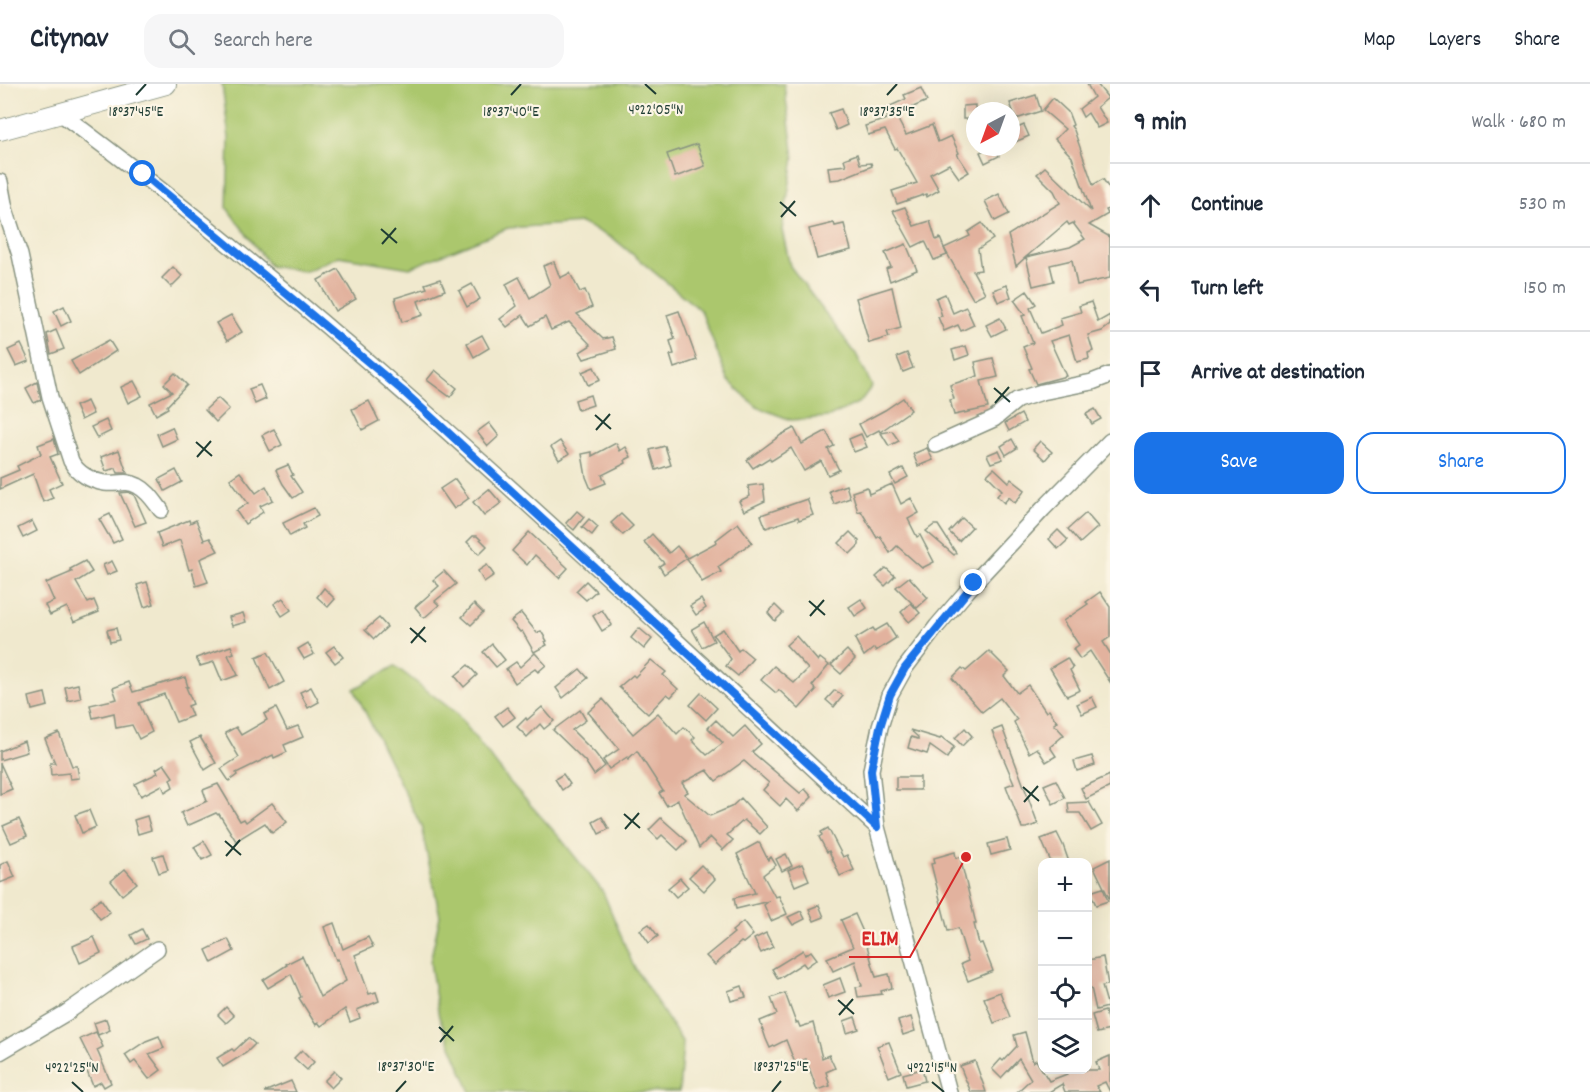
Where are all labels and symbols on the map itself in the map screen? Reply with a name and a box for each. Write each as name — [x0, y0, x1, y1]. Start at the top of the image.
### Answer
text: 4°22'05"N — [629, 100, 683, 122]
text: 18°37'45"E — [109, 102, 164, 124]
text: 18°37'40"E — [483, 102, 539, 124]
text: 18°37'35"E — [859, 102, 915, 124]
north arrow — [966, 102, 1020, 156]
route start — [129, 160, 155, 186]
route end — [960, 569, 986, 595]
callout: ELIM — [849, 918, 910, 957]
text: ELIM — [862, 926, 898, 956]
text: 18°37'30"E — [378, 1057, 434, 1079]
text: 18°37'25"E — [753, 1057, 809, 1079]
text: 4°22'25"N — [45, 1058, 99, 1080]
text: 4°22'15"N — [907, 1058, 957, 1080]

